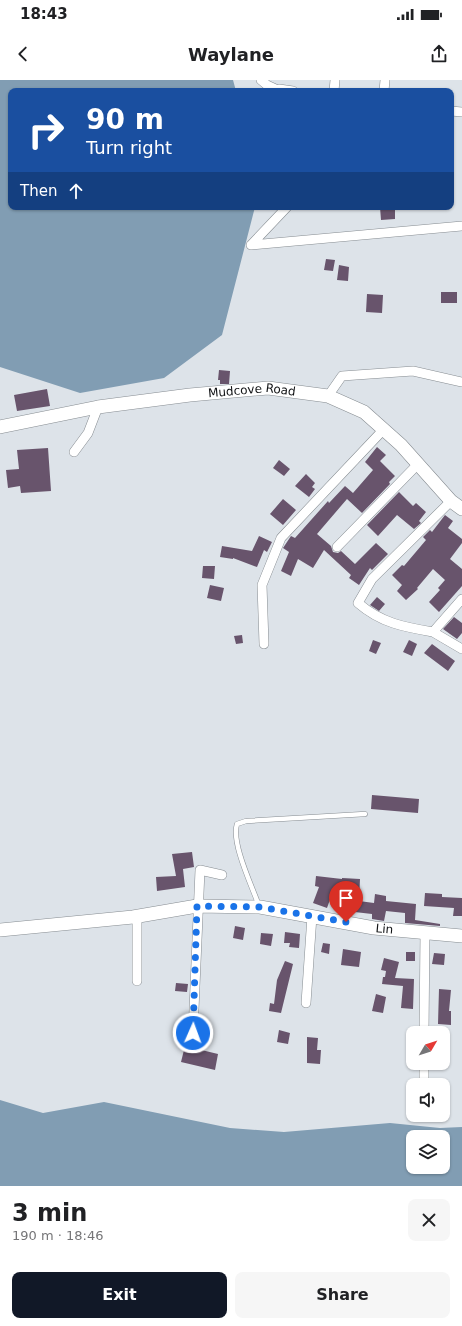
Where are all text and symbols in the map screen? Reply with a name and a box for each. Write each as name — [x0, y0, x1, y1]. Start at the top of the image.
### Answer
text: 18:43 — [20, 5, 68, 23]
icon: back — [12, 43, 34, 65]
icon: share — [428, 43, 450, 65]
text: Waylane — [188, 44, 274, 65]
text: 90 m — [86, 103, 164, 136]
icon: right — [20, 104, 72, 156]
text: Turn right — [86, 137, 172, 158]
icon: ahead — [65, 180, 87, 202]
text: Then — [20, 182, 57, 200]
street label: Mudcove Road — [207, 381, 297, 400]
pin — [329, 881, 363, 922]
icon: arrive — [335, 887, 357, 909]
street label: Lin — [375, 921, 394, 937]
position arrow — [172, 1012, 214, 1054]
north arrow — [406, 1026, 450, 1070]
map controls — [406, 1026, 450, 1174]
button: sound — [406, 1078, 450, 1122]
button: layers — [406, 1130, 450, 1174]
text: 3 min — [12, 1199, 87, 1227]
button: close — [408, 1199, 450, 1241]
text: 190 m · 18:46 — [12, 1228, 103, 1243]
button: Exit — [12, 1272, 227, 1318]
button: Share — [235, 1272, 450, 1318]

